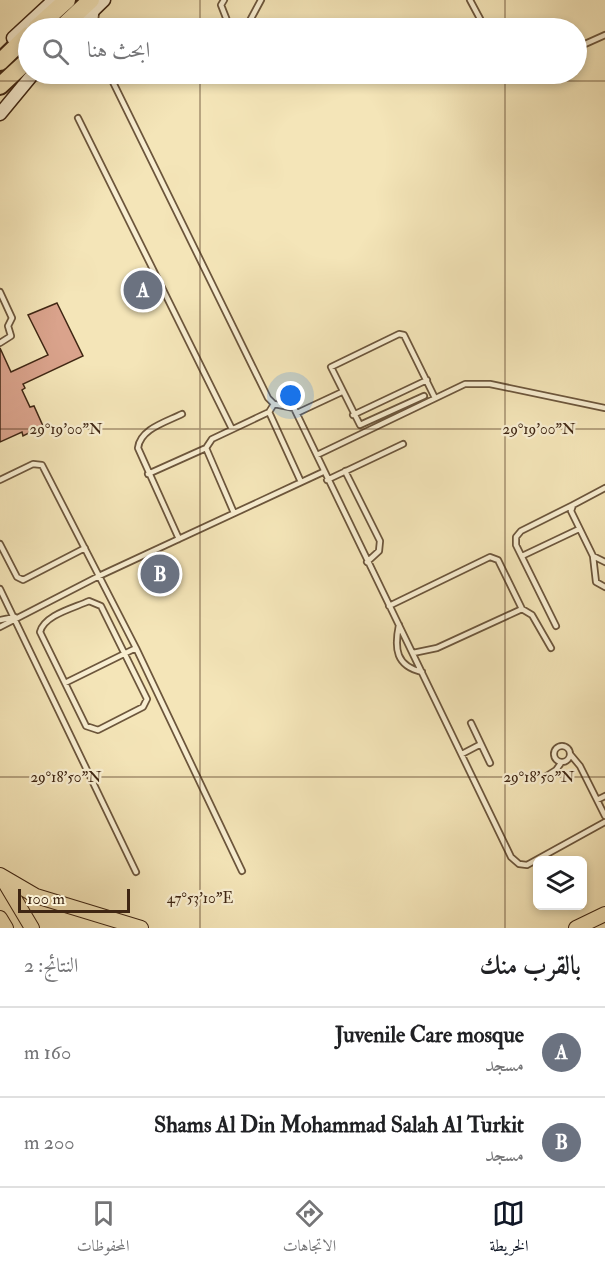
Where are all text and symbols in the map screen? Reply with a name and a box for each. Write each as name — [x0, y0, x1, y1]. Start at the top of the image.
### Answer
search box — [18, 18, 587, 84]
icon: search — [39, 35, 72, 68]
text: ابحث هنا — [87, 36, 150, 64]
pin: A — [124, 268, 162, 312]
your location — [276, 381, 305, 410]
text: 29°19'00"N — [30, 420, 103, 439]
text: 29°19'00"N — [503, 420, 576, 439]
pin: B — [140, 552, 180, 596]
text: 29°18'50"N — [31, 768, 102, 787]
text: 29°18'50"N — [504, 768, 575, 787]
map controls — [533, 856, 587, 910]
button: layers — [533, 856, 587, 910]
scale bar — [18, 886, 130, 914]
text: 100 m — [27, 889, 65, 909]
text: 47°53'10"E — [167, 889, 233, 908]
text: بالقرب منك — [479, 950, 581, 982]
text: النتائج: 2 — [24, 953, 78, 978]
text: Juvenile Care mosque — [335, 1021, 524, 1049]
text: 160 m — [24, 1040, 71, 1065]
text: A — [555, 1040, 568, 1065]
text: مسجد — [485, 1052, 524, 1077]
text: Shams Al Din Mohammad Salah Al Turkit — [154, 1111, 524, 1139]
text: 200 m — [24, 1130, 74, 1155]
text: B — [555, 1130, 568, 1155]
text: مسجد — [485, 1142, 524, 1167]
tab: المحفوظات — [77, 1197, 129, 1261]
tab: الاتجاهات — [283, 1197, 336, 1261]
tab: الخريطة — [489, 1197, 528, 1261]

